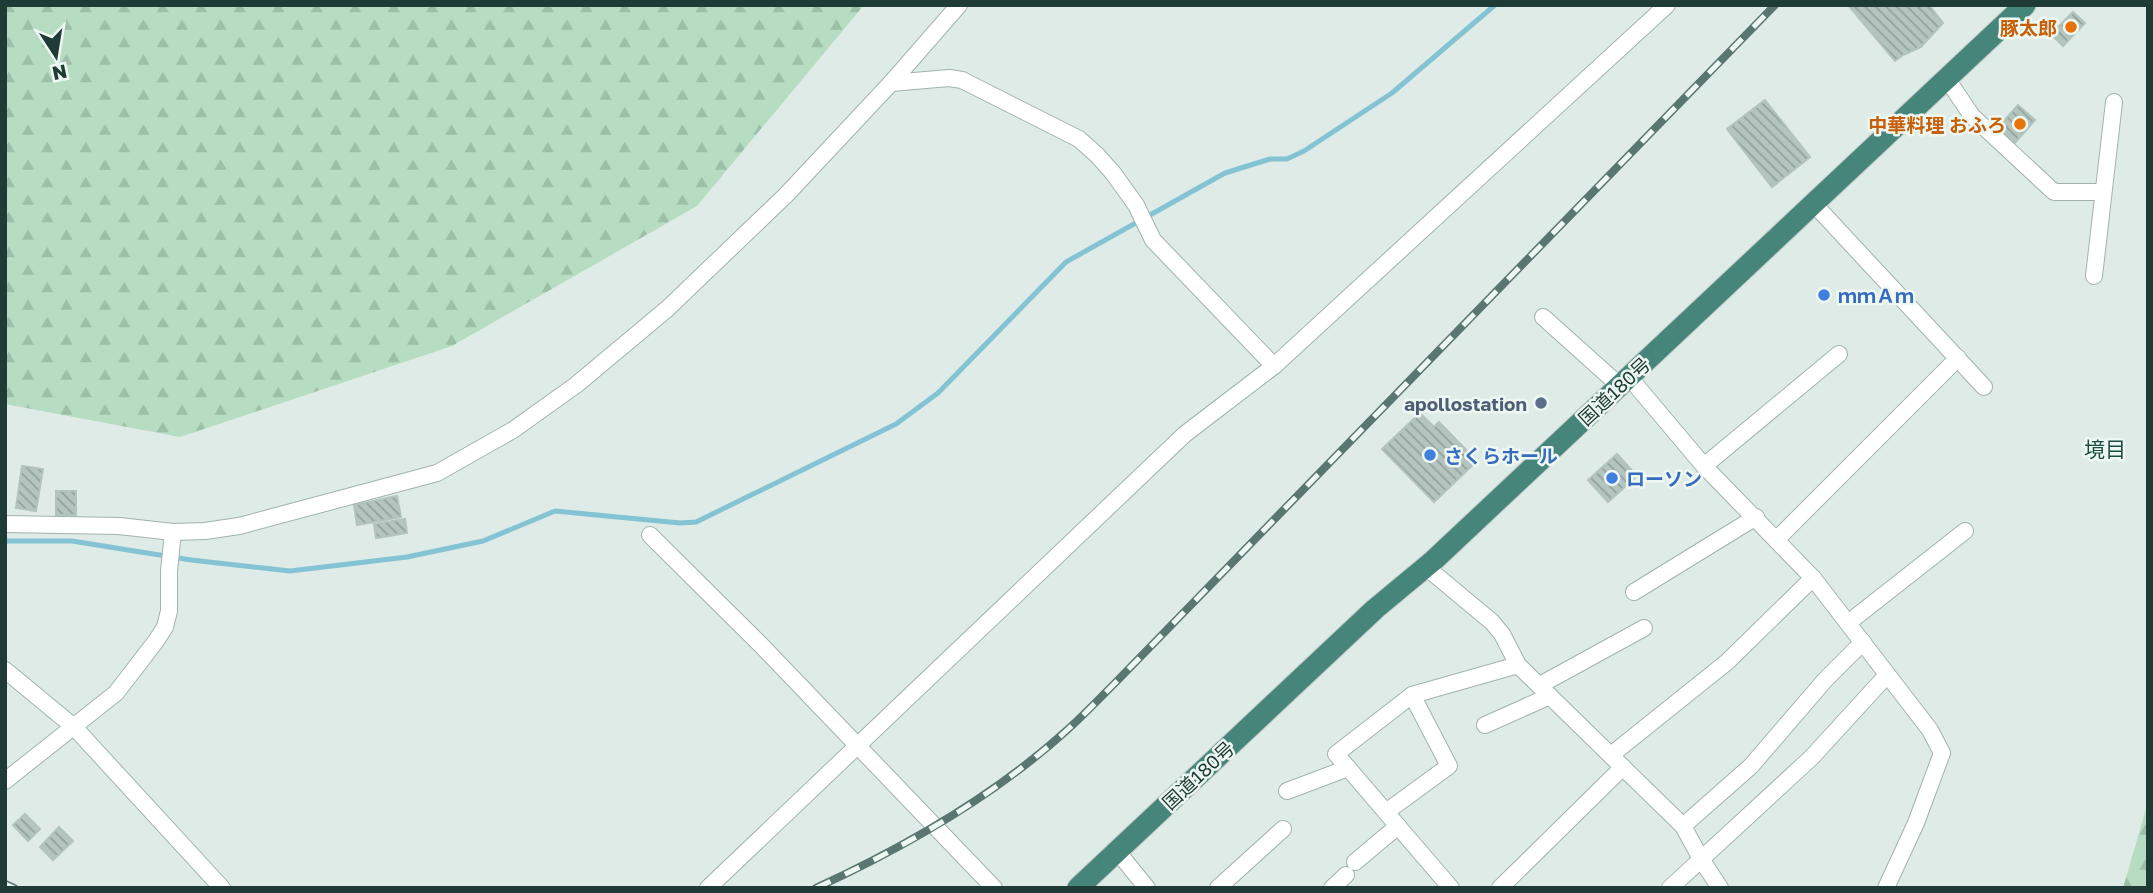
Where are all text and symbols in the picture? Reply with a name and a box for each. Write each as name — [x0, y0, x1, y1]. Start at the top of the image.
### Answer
place label: 豚太郎 — [2000, 16, 2057, 39]
marker: 豚太郎 — [2063, 19, 2079, 35]
north arrow — [21, 21, 91, 91]
text: N — [50, 60, 69, 86]
place label: 中華料理 おふろ — [1868, 113, 2006, 136]
marker: 中華料理 おふろ — [2012, 116, 2028, 132]
place label: ｍｍＡｍ — [1838, 284, 1914, 307]
marker: ｍｍＡｍ — [1816, 287, 1832, 303]
street label: 国道180号 — [1573, 352, 1655, 430]
place label: apollostation — [1404, 392, 1527, 415]
marker: apollostation — [1533, 395, 1549, 411]
district label: 境目 — [2084, 436, 2126, 462]
place label: さくらホール — [1444, 444, 1558, 467]
marker: さくらホール — [1422, 447, 1438, 463]
place label: ローソン — [1626, 467, 1702, 490]
marker: ローソン — [1604, 470, 1620, 486]
street label: 国道180号 — [1157, 736, 1239, 814]

